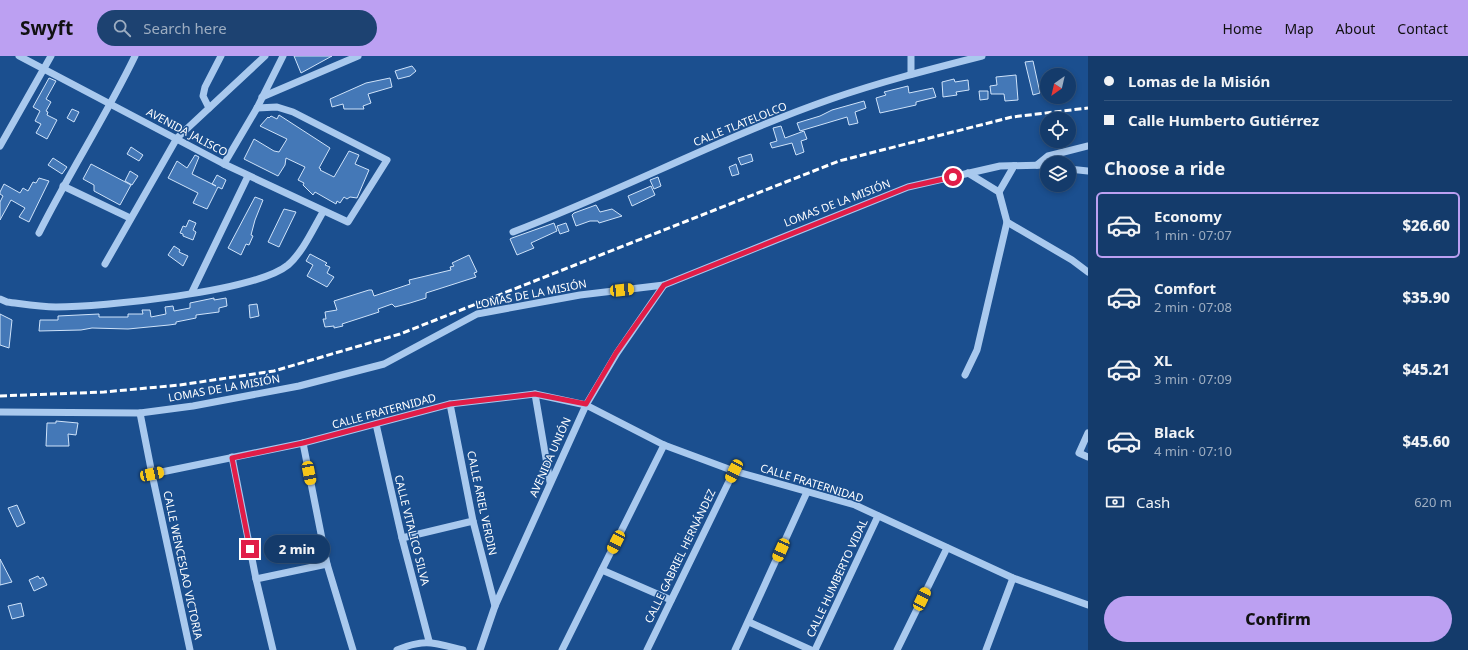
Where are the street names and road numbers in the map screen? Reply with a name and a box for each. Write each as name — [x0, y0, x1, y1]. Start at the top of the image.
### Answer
street label: CALLE TLATELOLCO — [691, 98, 789, 149]
street label: AVENIDA JALISCO — [144, 104, 230, 159]
street label: LOMAS DE LA MISIÓN — [781, 175, 892, 230]
street label: LOMAS DE LA MISIÓN — [474, 275, 588, 312]
street label: LOMAS DE LA MISIÓN — [167, 370, 281, 405]
street label: CALLE FRATERNIDAD — [330, 389, 438, 432]
street label: AVENIDA UNIÓN — [525, 414, 574, 499]
street label: CALLE ARIEL VERDIN — [464, 449, 501, 557]
street label: CALLE FRATERNIDAD — [759, 460, 866, 505]
street label: CALLE VITALICO SILVA — [391, 473, 434, 588]
street label: CALLE GABRIEL HERNÁNDEZ — [641, 486, 719, 625]
street label: CALLE WENCESLAO VICTORIA — [160, 489, 207, 642]
street label: CALLE HUMBERTO VIDAL — [802, 516, 871, 639]

